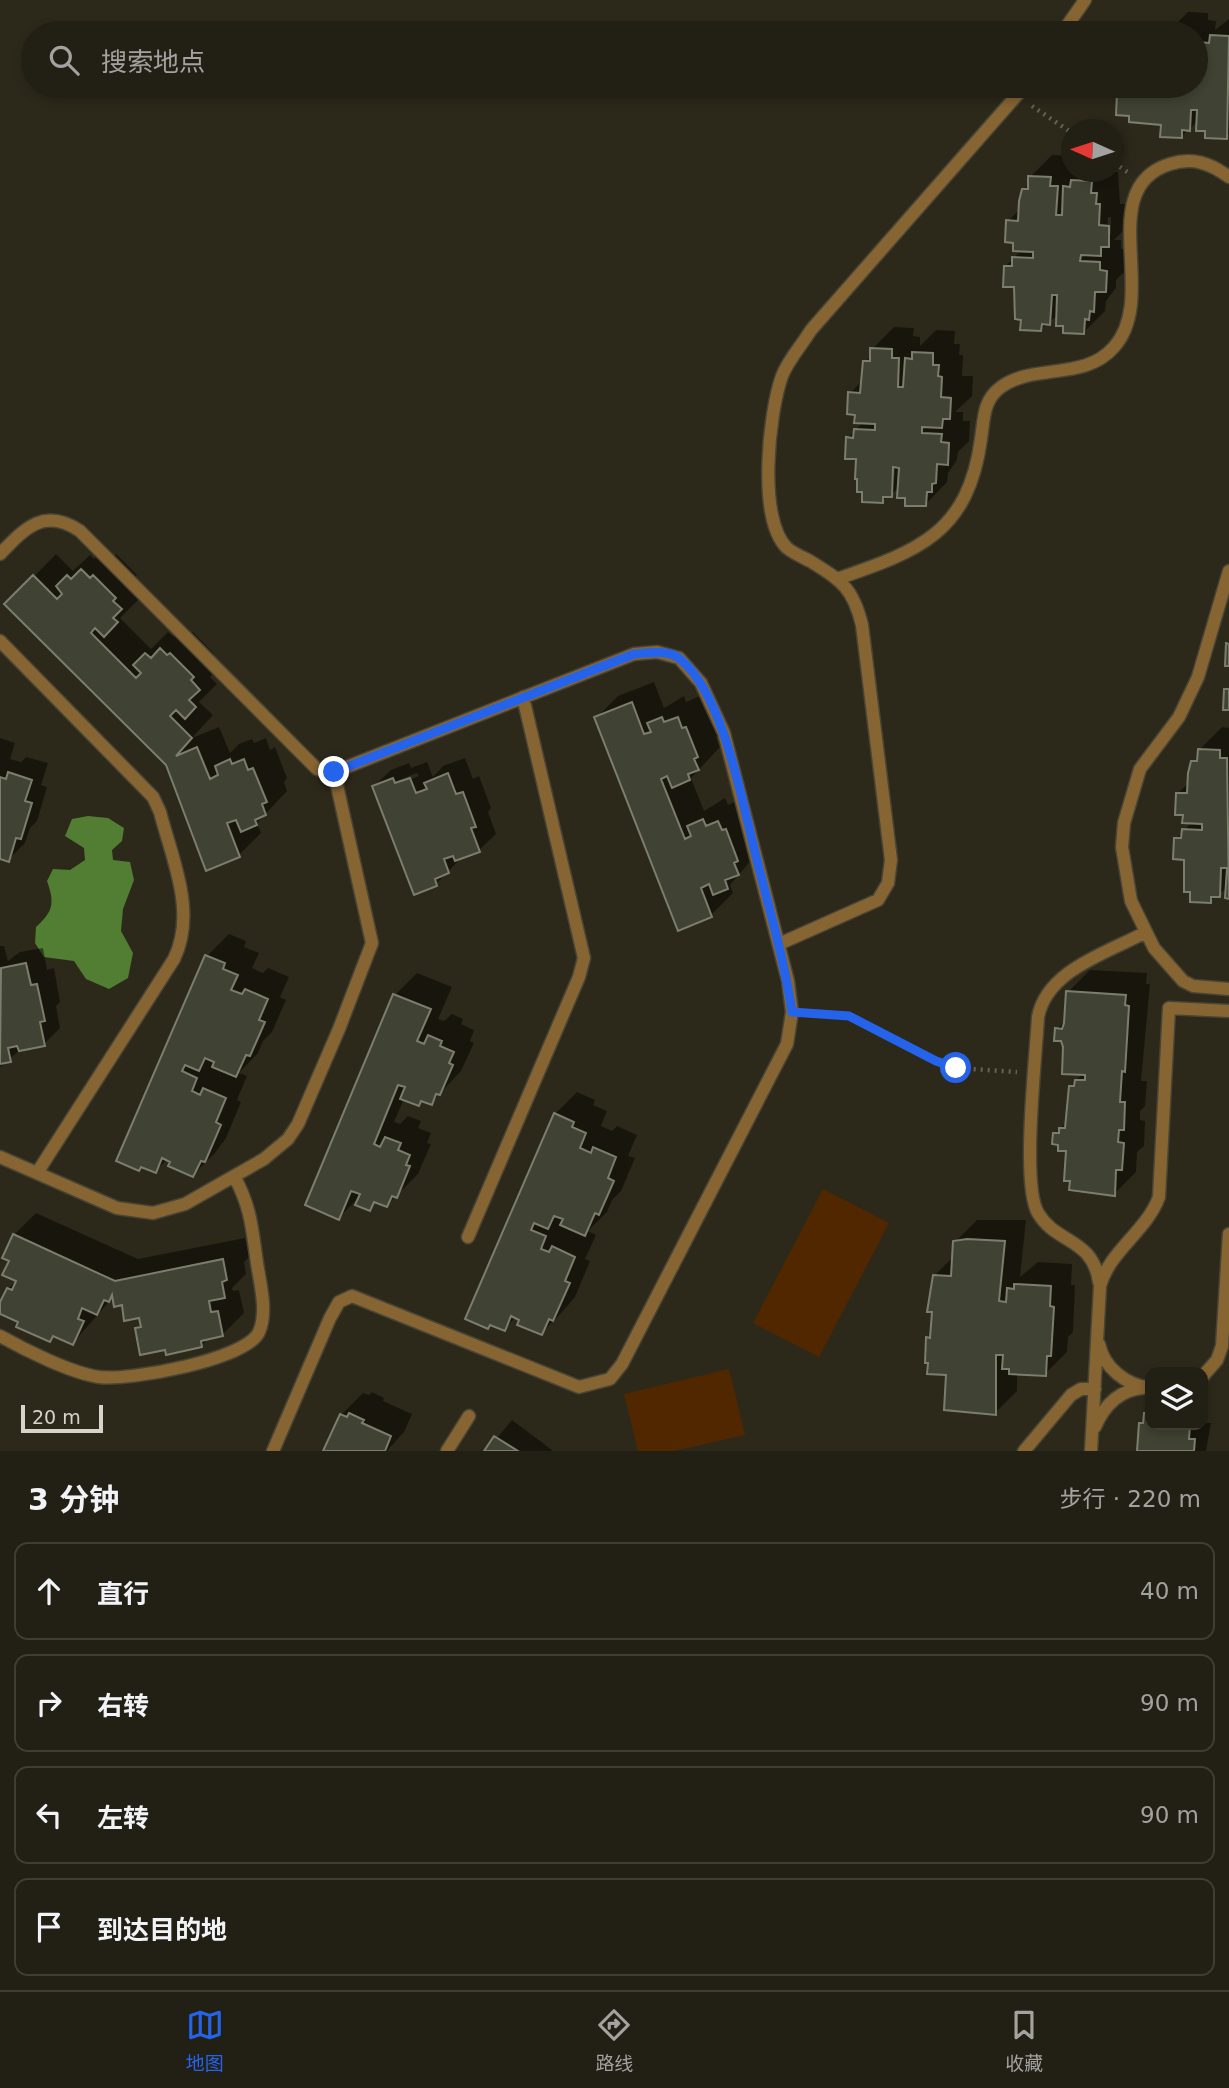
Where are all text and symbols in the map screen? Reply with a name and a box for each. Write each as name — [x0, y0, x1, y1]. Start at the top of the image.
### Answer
search box — [21, 21, 1208, 98]
icon: search — [45, 41, 83, 79]
text: 搜索地点 — [101, 47, 205, 77]
north arrow — [1061, 119, 1124, 182]
route end — [318, 756, 349, 787]
route start — [940, 1052, 971, 1083]
map controls — [1145, 1367, 1208, 1430]
button: layers — [1145, 1367, 1208, 1430]
scale bar — [21, 1402, 103, 1434]
text: 20 m — [32, 1406, 81, 1428]
text: 3 分钟 — [28, 1482, 119, 1517]
text: 步行 · 220 m — [1059, 1486, 1201, 1512]
icon: ahead — [30, 1572, 68, 1610]
text: 40 m — [1140, 1578, 1199, 1604]
text: 直行 — [97, 1579, 149, 1609]
icon: right — [30, 1684, 68, 1722]
text: 90 m — [1140, 1690, 1199, 1716]
text: 右转 — [97, 1691, 149, 1721]
icon: left — [30, 1796, 68, 1834]
text: 90 m — [1140, 1802, 1199, 1828]
text: 左转 — [97, 1803, 149, 1833]
icon: arrive — [30, 1908, 68, 1946]
text: 到达目的地 — [97, 1915, 227, 1945]
tab: 地图 — [186, 2006, 224, 2075]
tab: 路线 — [595, 2006, 633, 2075]
tab: 收藏 — [1005, 2006, 1043, 2075]

